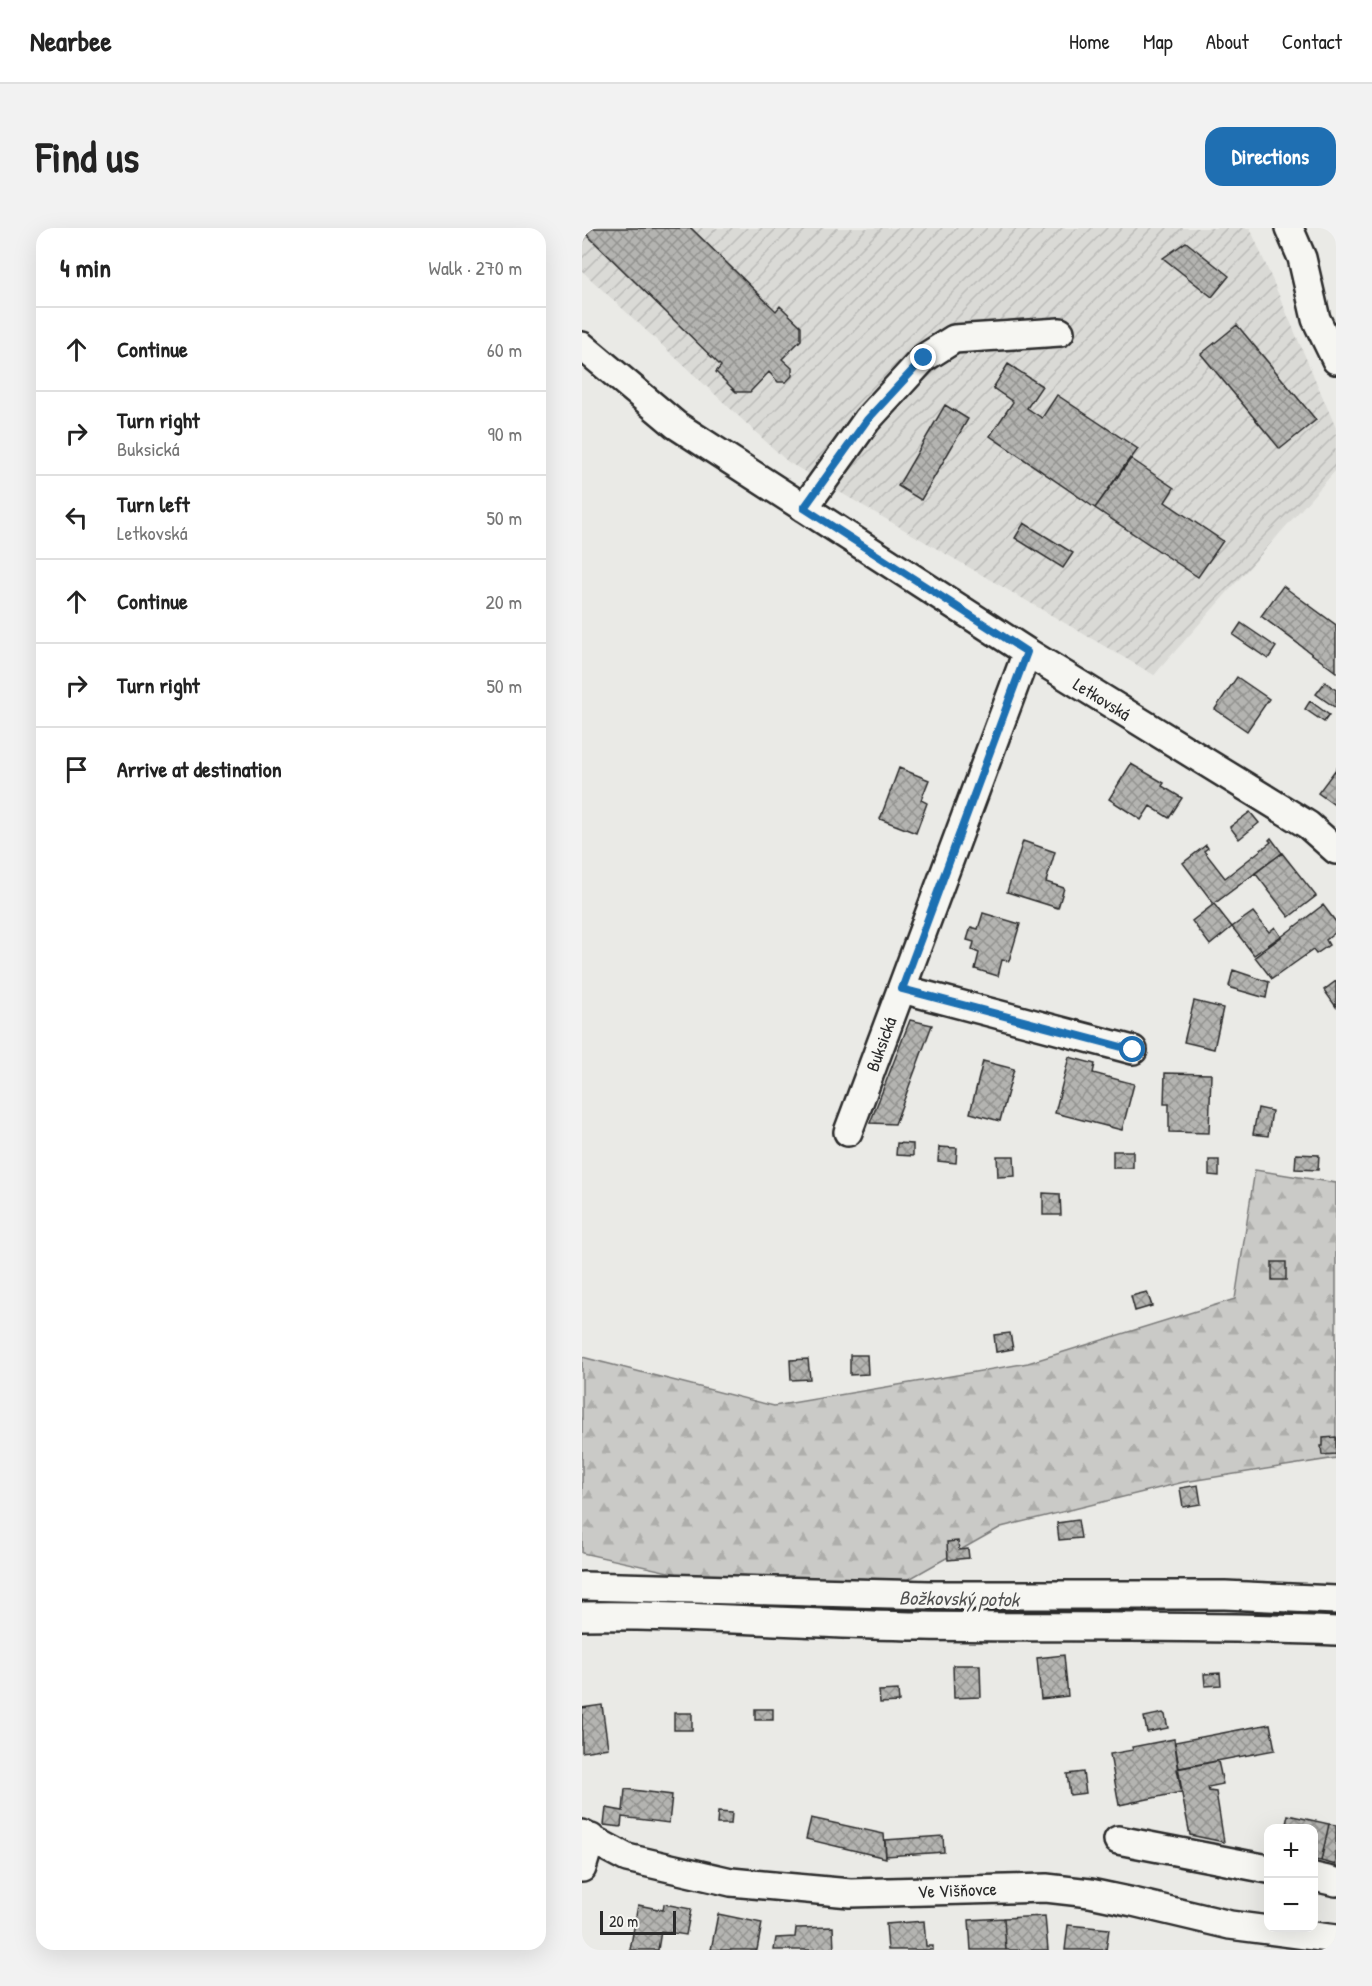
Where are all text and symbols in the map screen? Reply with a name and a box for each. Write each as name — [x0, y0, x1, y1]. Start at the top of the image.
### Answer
text: Nearbee — [30, 22, 112, 60]
text: Home — [1069, 27, 1110, 56]
text: Map — [1143, 27, 1173, 56]
text: About — [1206, 27, 1249, 56]
text: Contact — [1282, 27, 1342, 56]
button: Directions — [1205, 127, 1336, 186]
text: Find us — [36, 128, 139, 185]
text: 4 min — [60, 250, 111, 285]
text: Walk · 270 m — [429, 254, 522, 281]
icon: ahead — [60, 333, 93, 366]
text: Continue — [117, 334, 188, 364]
text: 60 m — [487, 336, 522, 363]
route end — [910, 344, 936, 370]
text: Turn right — [117, 405, 200, 435]
icon: right — [60, 417, 93, 450]
text: 90 m — [488, 420, 522, 447]
text: Buksická — [117, 435, 180, 462]
text: Turn left — [117, 489, 190, 519]
icon: left — [60, 501, 93, 534]
text: 50 m — [486, 504, 522, 531]
text: Letkovská — [117, 519, 187, 546]
icon: ahead — [60, 585, 93, 618]
text: Continue — [117, 586, 188, 616]
text: 20 m — [485, 588, 522, 615]
icon: right — [60, 669, 93, 702]
text: Turn right — [117, 670, 200, 700]
text: 50 m — [486, 672, 522, 699]
street label: Letkovská — [1068, 672, 1136, 726]
icon: arrive — [60, 753, 93, 786]
text: Arrive at destination — [117, 754, 282, 784]
street label: Buksická — [860, 1013, 902, 1075]
route start — [1119, 1036, 1145, 1062]
water label: Božkovský potok — [899, 1583, 1021, 1614]
map controls — [1264, 1824, 1318, 1932]
button: + — [1264, 1824, 1318, 1878]
street label: Ve Višňovce — [917, 1876, 997, 1904]
button: − — [1264, 1878, 1318, 1932]
scale bar — [600, 1908, 676, 1936]
text: 20 m — [609, 1910, 638, 1932]

